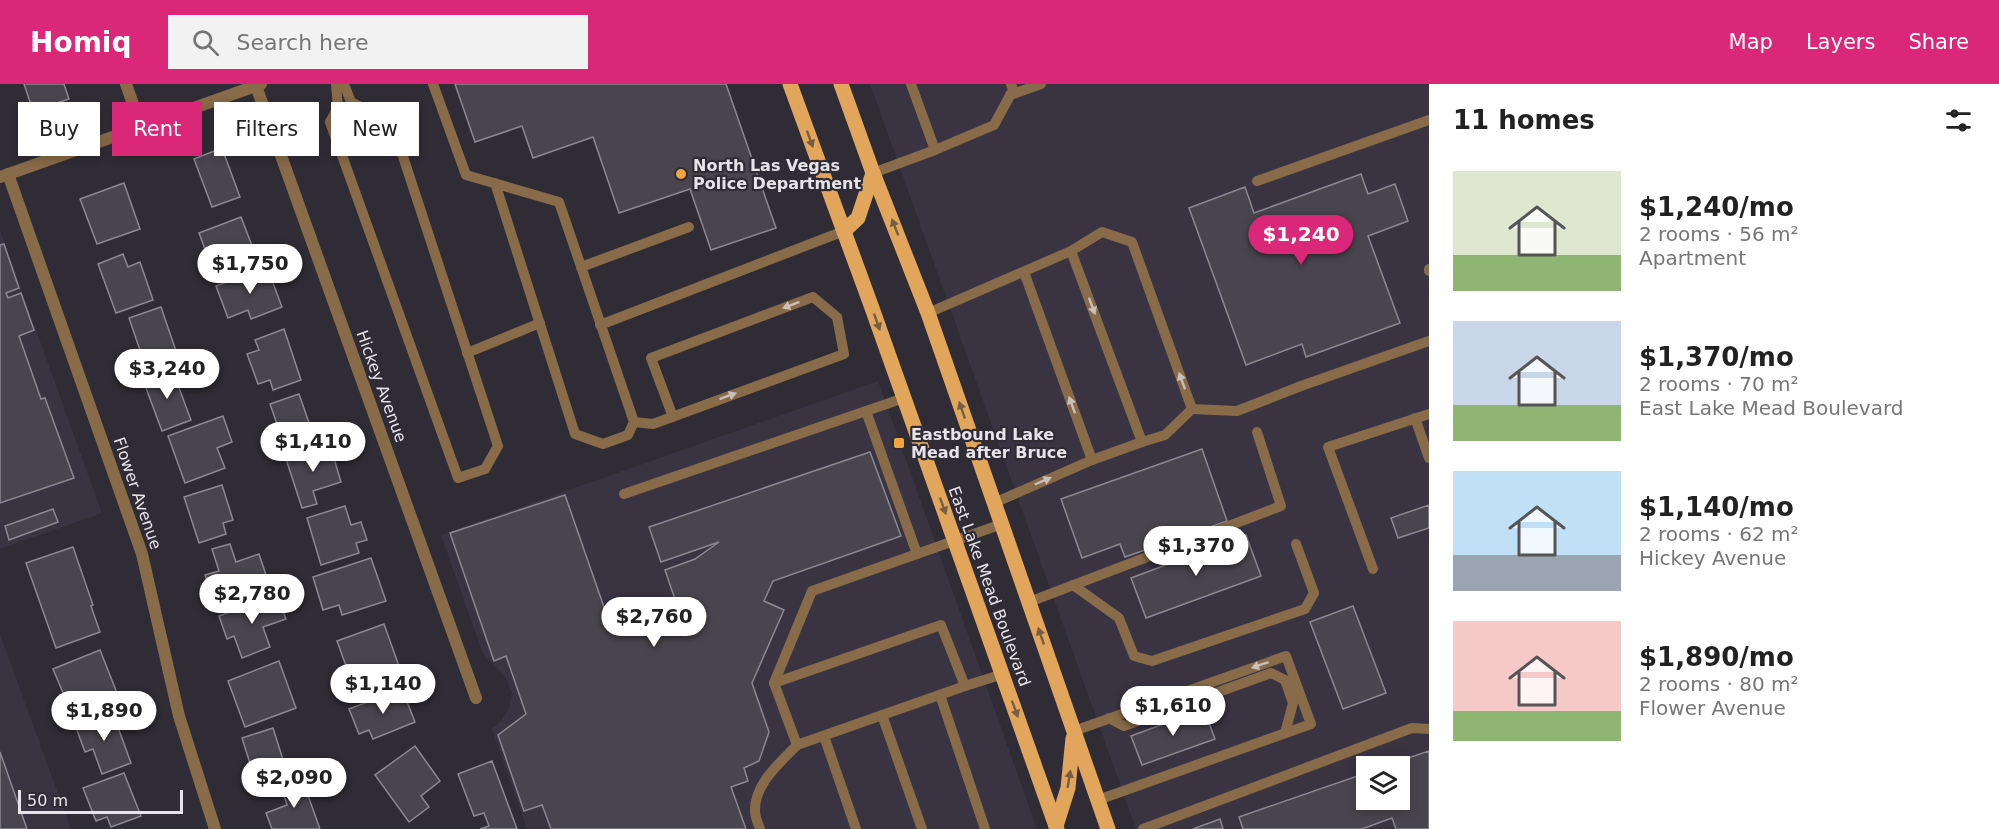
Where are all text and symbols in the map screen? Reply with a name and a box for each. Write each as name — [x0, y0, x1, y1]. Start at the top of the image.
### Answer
search box — [168, 15, 588, 69]
text: Homiq — [30, 26, 132, 59]
icon: search — [189, 26, 222, 59]
text: Search here — [237, 30, 369, 55]
text: Map — [1729, 30, 1773, 54]
text: Layers — [1806, 30, 1875, 54]
text: Share — [1908, 30, 1969, 54]
chip: Buy — [18, 102, 100, 156]
chip: Rent — [112, 102, 202, 156]
chip: Filters — [214, 102, 319, 156]
chip: New — [331, 102, 419, 156]
icon: filters — [1942, 104, 1975, 137]
text: 11 homes — [1453, 105, 1595, 135]
one-way arrow — [806, 130, 816, 148]
place label: North Las Vegas Police Department — [693, 156, 861, 193]
marker: North Las Vegas Police Department — [674, 167, 688, 181]
text: $1,240/mo — [1639, 192, 1794, 222]
icon: home — [1501, 195, 1573, 267]
pin: $1,240 — [1252, 215, 1350, 266]
one-way arrow — [890, 217, 900, 235]
text: $1,240 — [1262, 222, 1340, 246]
text: 2 rooms · 56 m² — [1639, 222, 1799, 246]
pin: $1,750 — [201, 244, 299, 295]
text: Apartment — [1639, 246, 1746, 270]
text: $1,750 — [211, 251, 289, 275]
one-way arrow — [1087, 297, 1097, 315]
one-way arrow — [782, 301, 800, 311]
one-way arrow — [873, 313, 883, 331]
street label: Hickey Avenue — [352, 328, 411, 445]
text: $1,370/mo — [1639, 342, 1794, 372]
icon: home — [1501, 345, 1573, 417]
pin: $3,240 — [118, 349, 216, 400]
text: $3,240 — [128, 356, 206, 380]
one-way arrow — [1176, 372, 1186, 390]
text: 2 rooms · 70 m² — [1639, 372, 1799, 396]
one-way arrow — [719, 391, 737, 401]
one-way arrow — [1067, 396, 1077, 414]
text: East Lake Mead Boulevard — [1639, 396, 1903, 420]
one-way arrow — [956, 401, 966, 419]
pin: $1,410 — [264, 422, 362, 473]
place label: Eastbound Lake Mead after Bruce — [911, 425, 1067, 462]
text: $1,410 — [274, 429, 352, 453]
street label: Flower Avenue — [109, 435, 166, 552]
marker: Eastbound Lake Mead after Bruce — [892, 436, 906, 450]
one-way arrow — [1034, 476, 1052, 486]
street label: East Lake Mead Boulevard — [944, 484, 1035, 689]
text: $1,140/mo — [1639, 492, 1794, 522]
icon: home — [1501, 495, 1573, 567]
one-way arrow — [938, 497, 948, 515]
text: 2 rooms · 62 m² — [1639, 522, 1799, 546]
pin: $1,370 — [1147, 526, 1245, 577]
text: $1,370 — [1157, 533, 1235, 557]
text: Hickey Avenue — [1639, 546, 1786, 570]
pin: $2,780 — [203, 574, 301, 625]
text: $2,780 — [213, 581, 291, 605]
pin: $2,760 — [605, 597, 703, 648]
text: $2,760 — [615, 604, 693, 628]
one-way arrow — [1035, 626, 1045, 644]
text: $1,890/mo — [1639, 642, 1794, 672]
icon: home — [1501, 645, 1573, 717]
one-way arrow — [1251, 661, 1269, 671]
pin: $1,140 — [334, 664, 432, 715]
text: $1,140 — [344, 671, 422, 695]
text: 2 rooms · 80 m² — [1639, 672, 1799, 696]
pin: $1,610 — [1124, 686, 1222, 737]
pin: $1,890 — [55, 691, 153, 742]
text: $1,610 — [1134, 693, 1212, 717]
text: Flower Avenue — [1639, 696, 1786, 720]
text: $1,890 — [65, 698, 143, 722]
one-way arrow — [1010, 700, 1020, 718]
map controls — [1356, 756, 1410, 810]
button: layers — [1356, 756, 1410, 810]
pin: $2,090 — [245, 758, 343, 809]
text: $2,090 — [255, 765, 333, 789]
one-way arrow — [1065, 769, 1074, 788]
scale bar — [18, 787, 183, 814]
text: 50 m — [27, 791, 68, 810]

